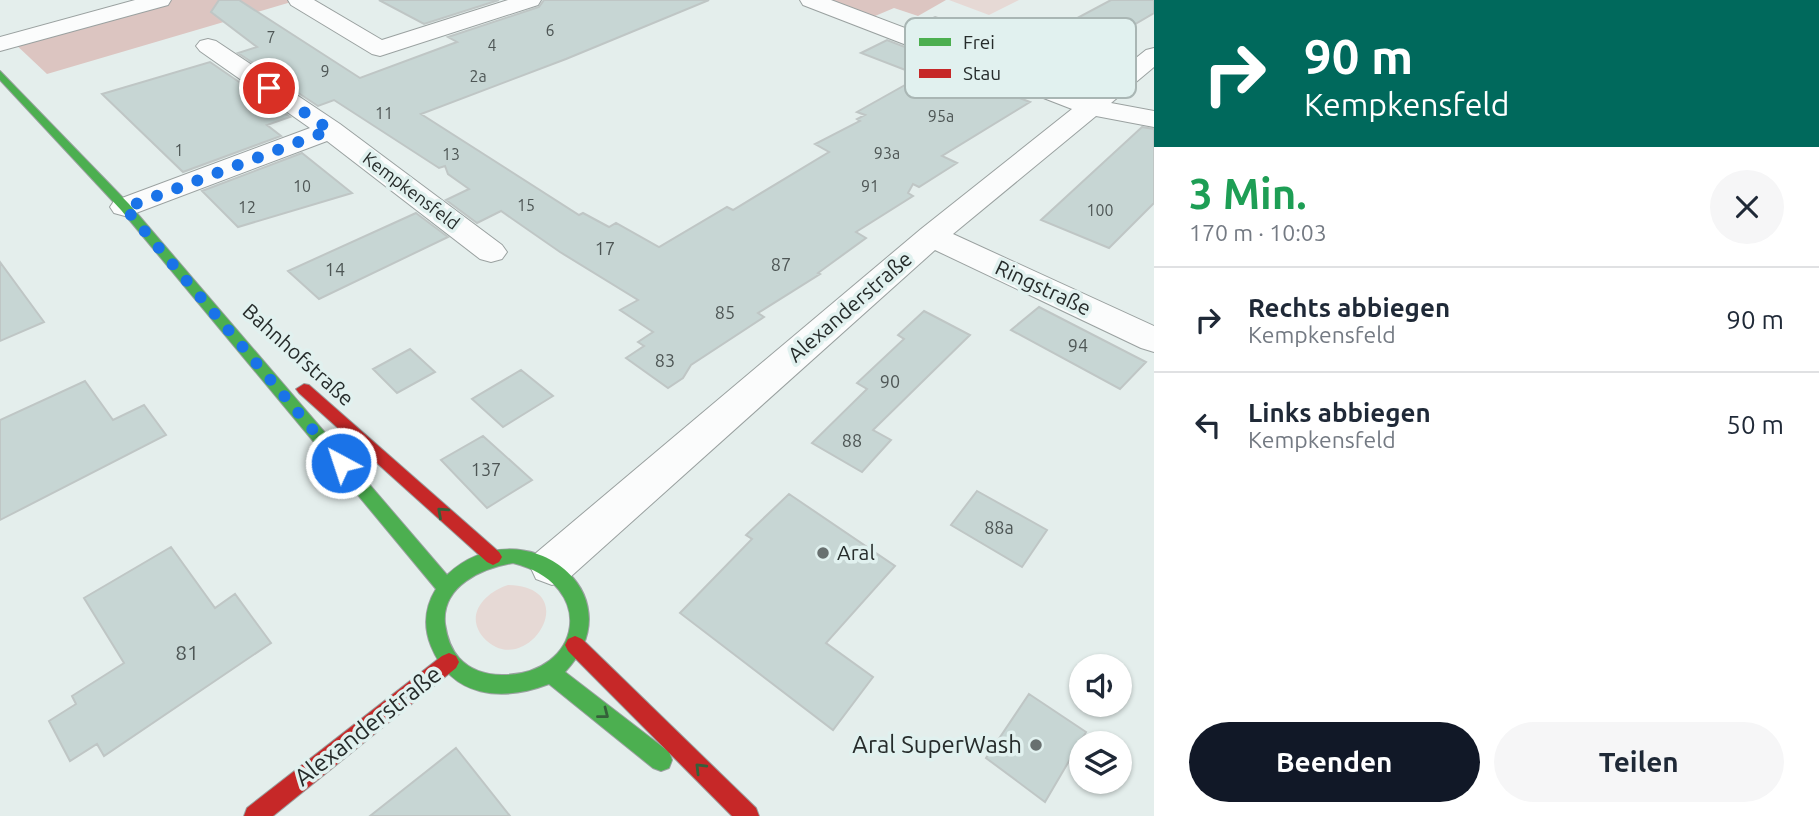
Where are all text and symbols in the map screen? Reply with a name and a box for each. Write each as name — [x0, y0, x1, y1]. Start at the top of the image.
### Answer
legend — [905, 18, 1136, 98]
house number: 6 — [545, 21, 555, 39]
house number: 7 — [266, 28, 276, 46]
icon: right — [1189, 28, 1280, 119]
text: 90 m — [1304, 28, 1413, 83]
text: Frei — [963, 31, 995, 53]
house number: 4 — [487, 36, 497, 54]
pin — [239, 58, 299, 118]
house number: 9 — [320, 62, 330, 80]
text: Stau — [963, 62, 1001, 84]
house number: 2a — [469, 67, 487, 85]
icon: arrive — [250, 69, 288, 107]
text: Kempkensfeld — [1304, 86, 1509, 122]
house number: 11 — [375, 104, 393, 122]
house number: 95a — [928, 107, 954, 125]
house number: 1 — [174, 141, 184, 159]
house number: 93a — [874, 144, 900, 162]
house number: 13 — [442, 145, 460, 163]
street label: Kempkensfeld — [359, 147, 464, 233]
text: 3 Min. — [1189, 170, 1307, 217]
button: close — [1710, 170, 1784, 244]
house number: 10 — [293, 177, 311, 195]
house number: 91 — [861, 177, 879, 195]
house number: 15 — [517, 196, 535, 214]
house number: 12 — [238, 198, 256, 216]
house number: 100 — [1086, 201, 1114, 219]
text: 170 m · 10:03 — [1189, 220, 1327, 245]
house number: 17 — [595, 238, 615, 258]
street label: Alexanderstraße — [783, 246, 916, 367]
house number: 87 — [771, 254, 791, 274]
street label: Ringstraße — [992, 255, 1095, 320]
house number: 14 — [325, 259, 345, 279]
text: Rechts abbiegen — [1248, 293, 1450, 322]
street label: Bahnhofstraße — [238, 298, 359, 410]
icon: right — [1189, 301, 1227, 339]
house number: 85 — [715, 302, 735, 322]
text: 90 m — [1726, 305, 1784, 334]
text: Kempkensfeld — [1248, 322, 1396, 347]
house number: 94 — [1068, 335, 1088, 355]
house number: 83 — [655, 350, 675, 370]
house number: 90 — [880, 371, 900, 391]
text: Links abbiegen — [1248, 398, 1431, 427]
icon: left — [1189, 406, 1227, 444]
text: 50 m — [1726, 410, 1784, 439]
position arrow — [304, 426, 378, 500]
text: Kempkensfeld — [1248, 427, 1396, 452]
house number: 88 — [842, 430, 862, 450]
house number: 137 — [471, 459, 501, 479]
one-way arrow — [437, 508, 450, 520]
house number: 88a — [984, 517, 1014, 537]
place label: Aral — [837, 540, 875, 564]
marker: Aral — [815, 545, 831, 561]
house number: 81 — [175, 640, 199, 664]
map controls — [1069, 654, 1132, 794]
button: sound — [1069, 654, 1132, 717]
street label: Alexanderstraße — [289, 660, 446, 791]
one-way arrow — [596, 706, 609, 719]
button: Beenden — [1189, 722, 1480, 802]
button: Teilen — [1494, 722, 1784, 802]
place label: Aral SuperWash — [852, 731, 1022, 758]
button: layers — [1069, 731, 1132, 794]
marker: Aral SuperWash — [1028, 737, 1044, 753]
one-way arrow — [695, 763, 708, 776]

